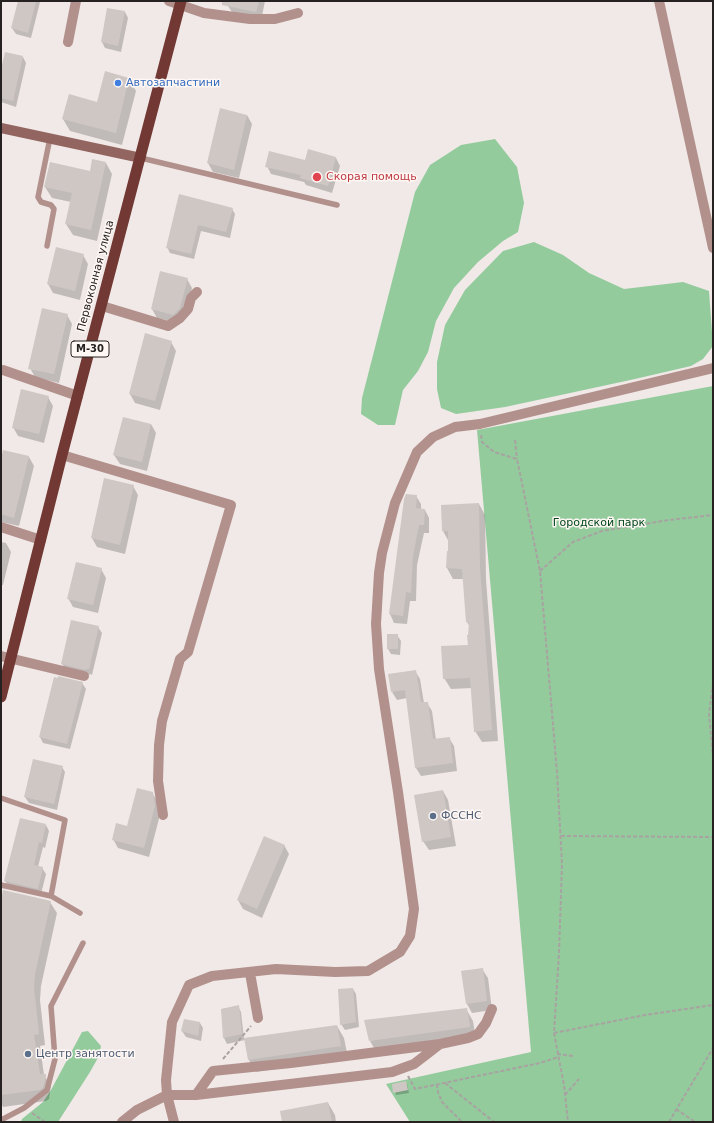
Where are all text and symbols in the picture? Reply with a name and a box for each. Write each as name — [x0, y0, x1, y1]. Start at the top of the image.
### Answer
place label: Автозапчастини — [126, 76, 220, 90]
marker: Автозапчастини — [113, 78, 123, 88]
place label: Скорая помощь — [326, 170, 417, 184]
marker: Скорая помощь — [311, 171, 323, 183]
street label: Первоконная улица — [75, 219, 117, 333]
road number: М-30 — [71, 341, 109, 357]
park label: Городской парк — [553, 516, 645, 530]
place label: ФССНС — [441, 809, 482, 823]
marker: ФССНС — [428, 811, 438, 821]
place label: Центр занятости — [36, 1047, 135, 1061]
marker: Центр занятости — [23, 1049, 33, 1059]

